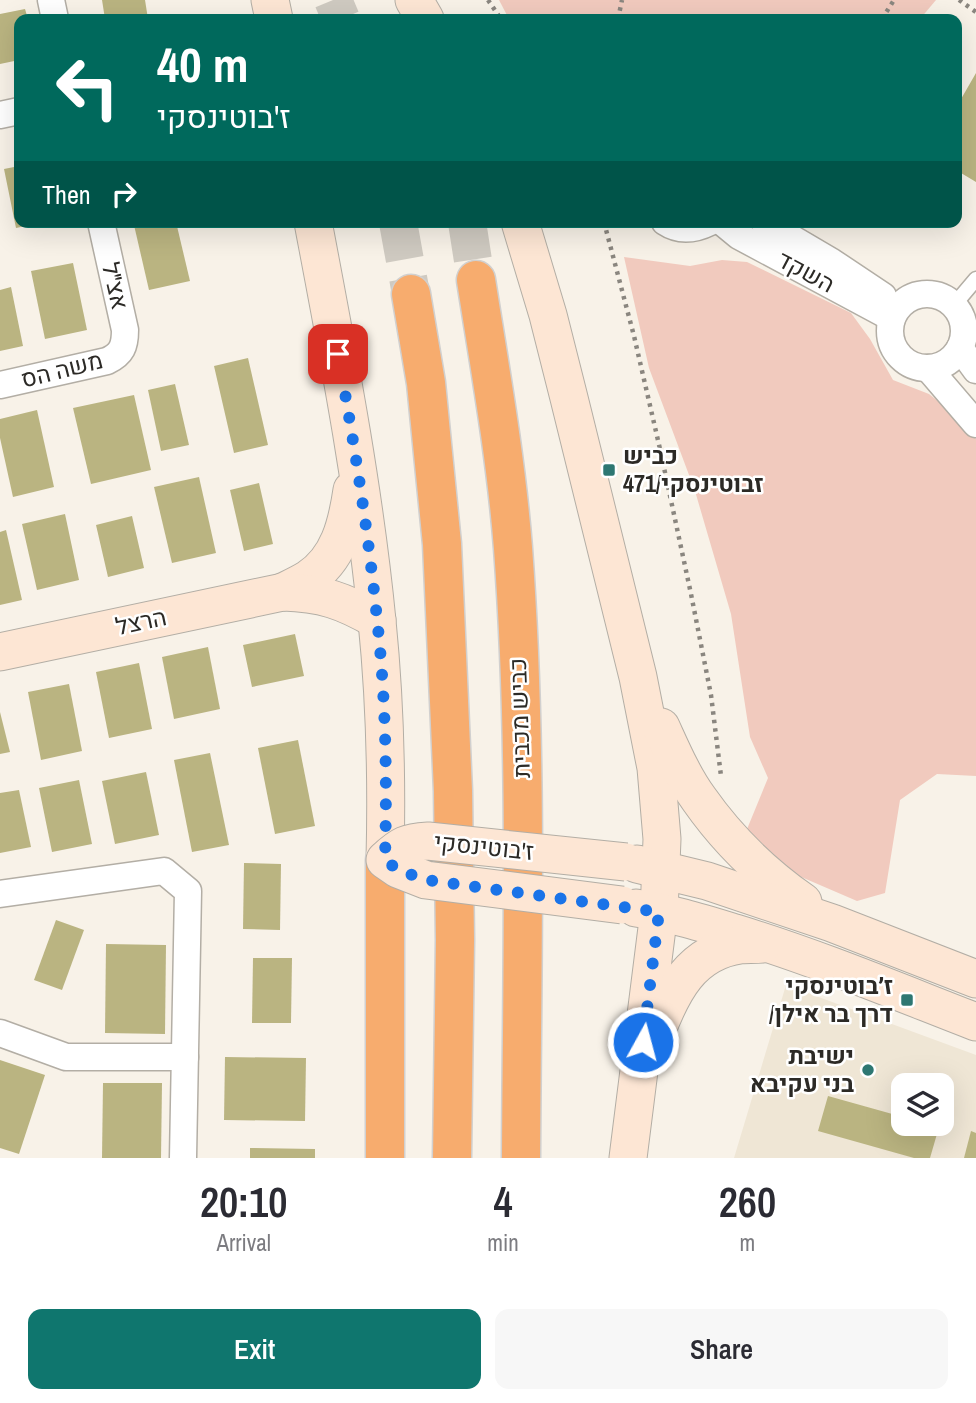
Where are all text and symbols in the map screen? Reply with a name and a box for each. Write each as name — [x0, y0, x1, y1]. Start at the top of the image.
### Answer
text: 40 m — [157, 31, 249, 97]
icon: left — [42, 42, 133, 133]
text: ז'בוטינסקי — [157, 95, 291, 138]
icon: right — [105, 175, 143, 213]
text: Then — [42, 177, 91, 212]
street label: השקד — [772, 243, 841, 299]
street label: אצ"ל — [95, 259, 137, 313]
pin — [308, 324, 368, 384]
icon: arrive — [319, 335, 357, 373]
street label: משה הס — [17, 343, 106, 395]
place label: כביש 471/זבוטינסקי — [623, 439, 763, 499]
marker: כביש 471/זבוטינסקי — [601, 462, 617, 478]
street label: הרצל — [112, 600, 169, 642]
street label: כביש מכבית — [501, 657, 537, 779]
street label: ז'בוטינסקי — [433, 825, 536, 867]
place label: ז׳בוטינסקי /דרך בר אילן — [769, 969, 893, 1029]
marker: ז׳בוטינסקי /דרך בר אילן — [899, 992, 915, 1008]
position arrow — [606, 1005, 680, 1079]
place label: ישיבת בני עקיבא — [750, 1039, 854, 1099]
marker: ישיבת בני עקיבא — [860, 1062, 876, 1078]
map controls — [891, 1073, 954, 1136]
button: layers — [891, 1073, 954, 1136]
text: 20:10 — [200, 1174, 287, 1230]
text: 4 — [493, 1174, 513, 1230]
text: 260 — [719, 1174, 776, 1230]
text: Arrival — [216, 1227, 271, 1258]
text: min — [487, 1227, 519, 1258]
text: m — [740, 1227, 755, 1258]
button: Exit — [28, 1309, 481, 1389]
button: Share — [495, 1309, 948, 1389]

